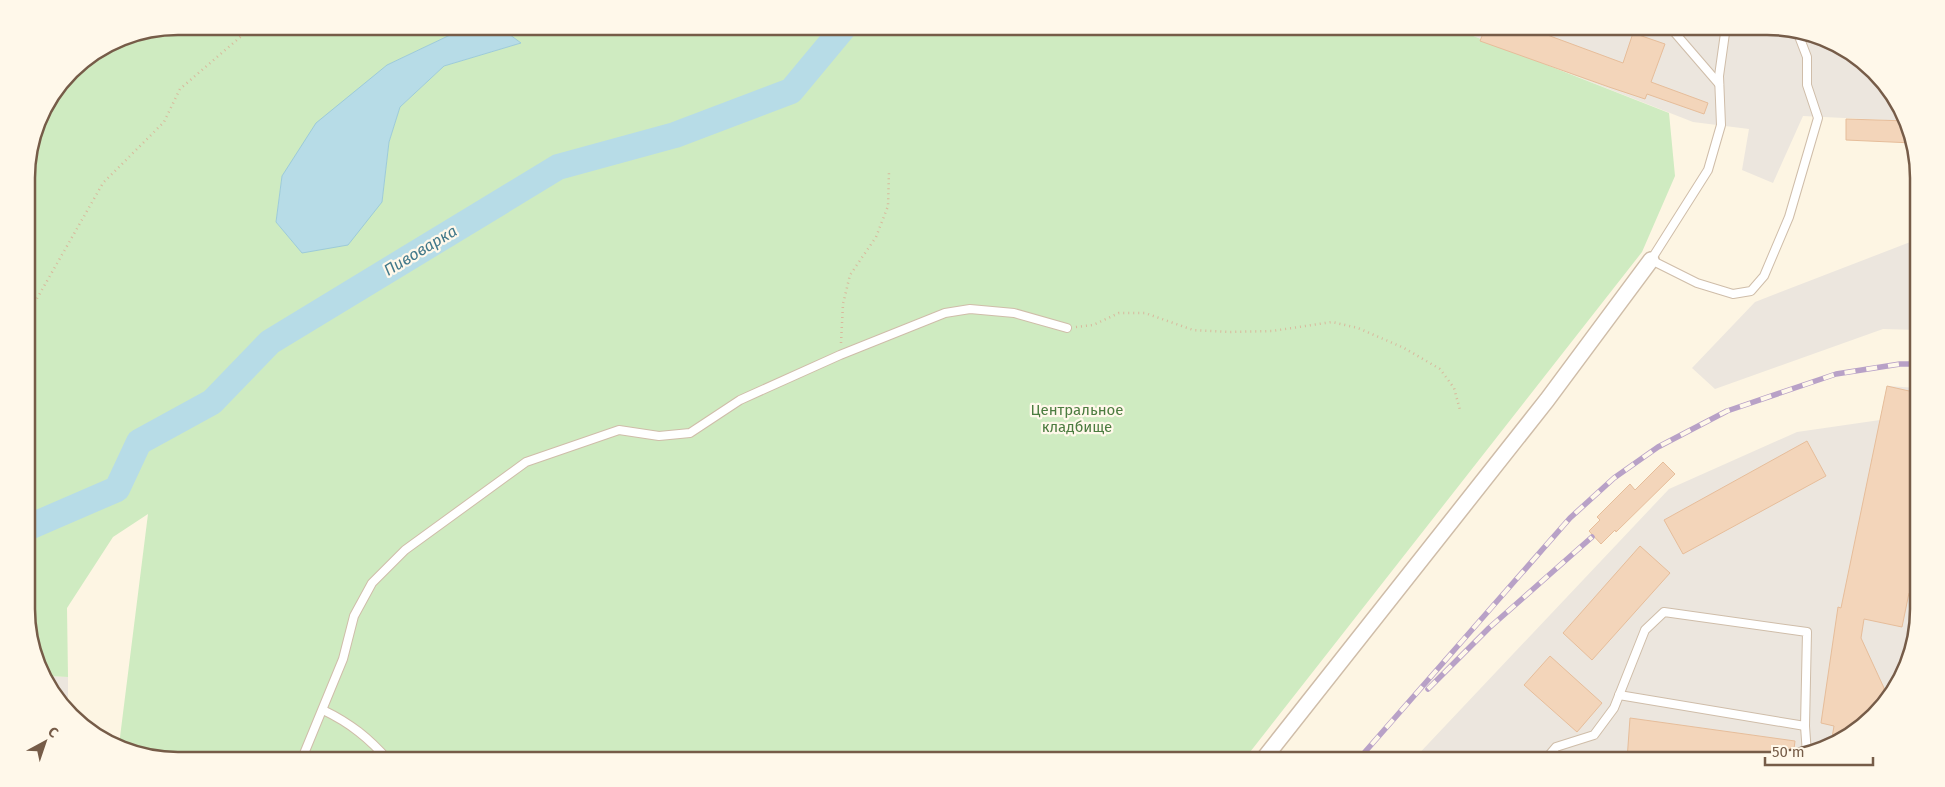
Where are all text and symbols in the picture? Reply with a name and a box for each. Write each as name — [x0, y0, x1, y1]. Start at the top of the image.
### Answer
water label: Пивоварка — [380, 221, 460, 280]
park label: Центральное кладбище — [1031, 401, 1123, 436]
north arrow — [20, 717, 70, 767]
text: С — [44, 723, 62, 742]
scale bar — [1765, 734, 1872, 766]
text: 50 m — [1772, 743, 1805, 761]

